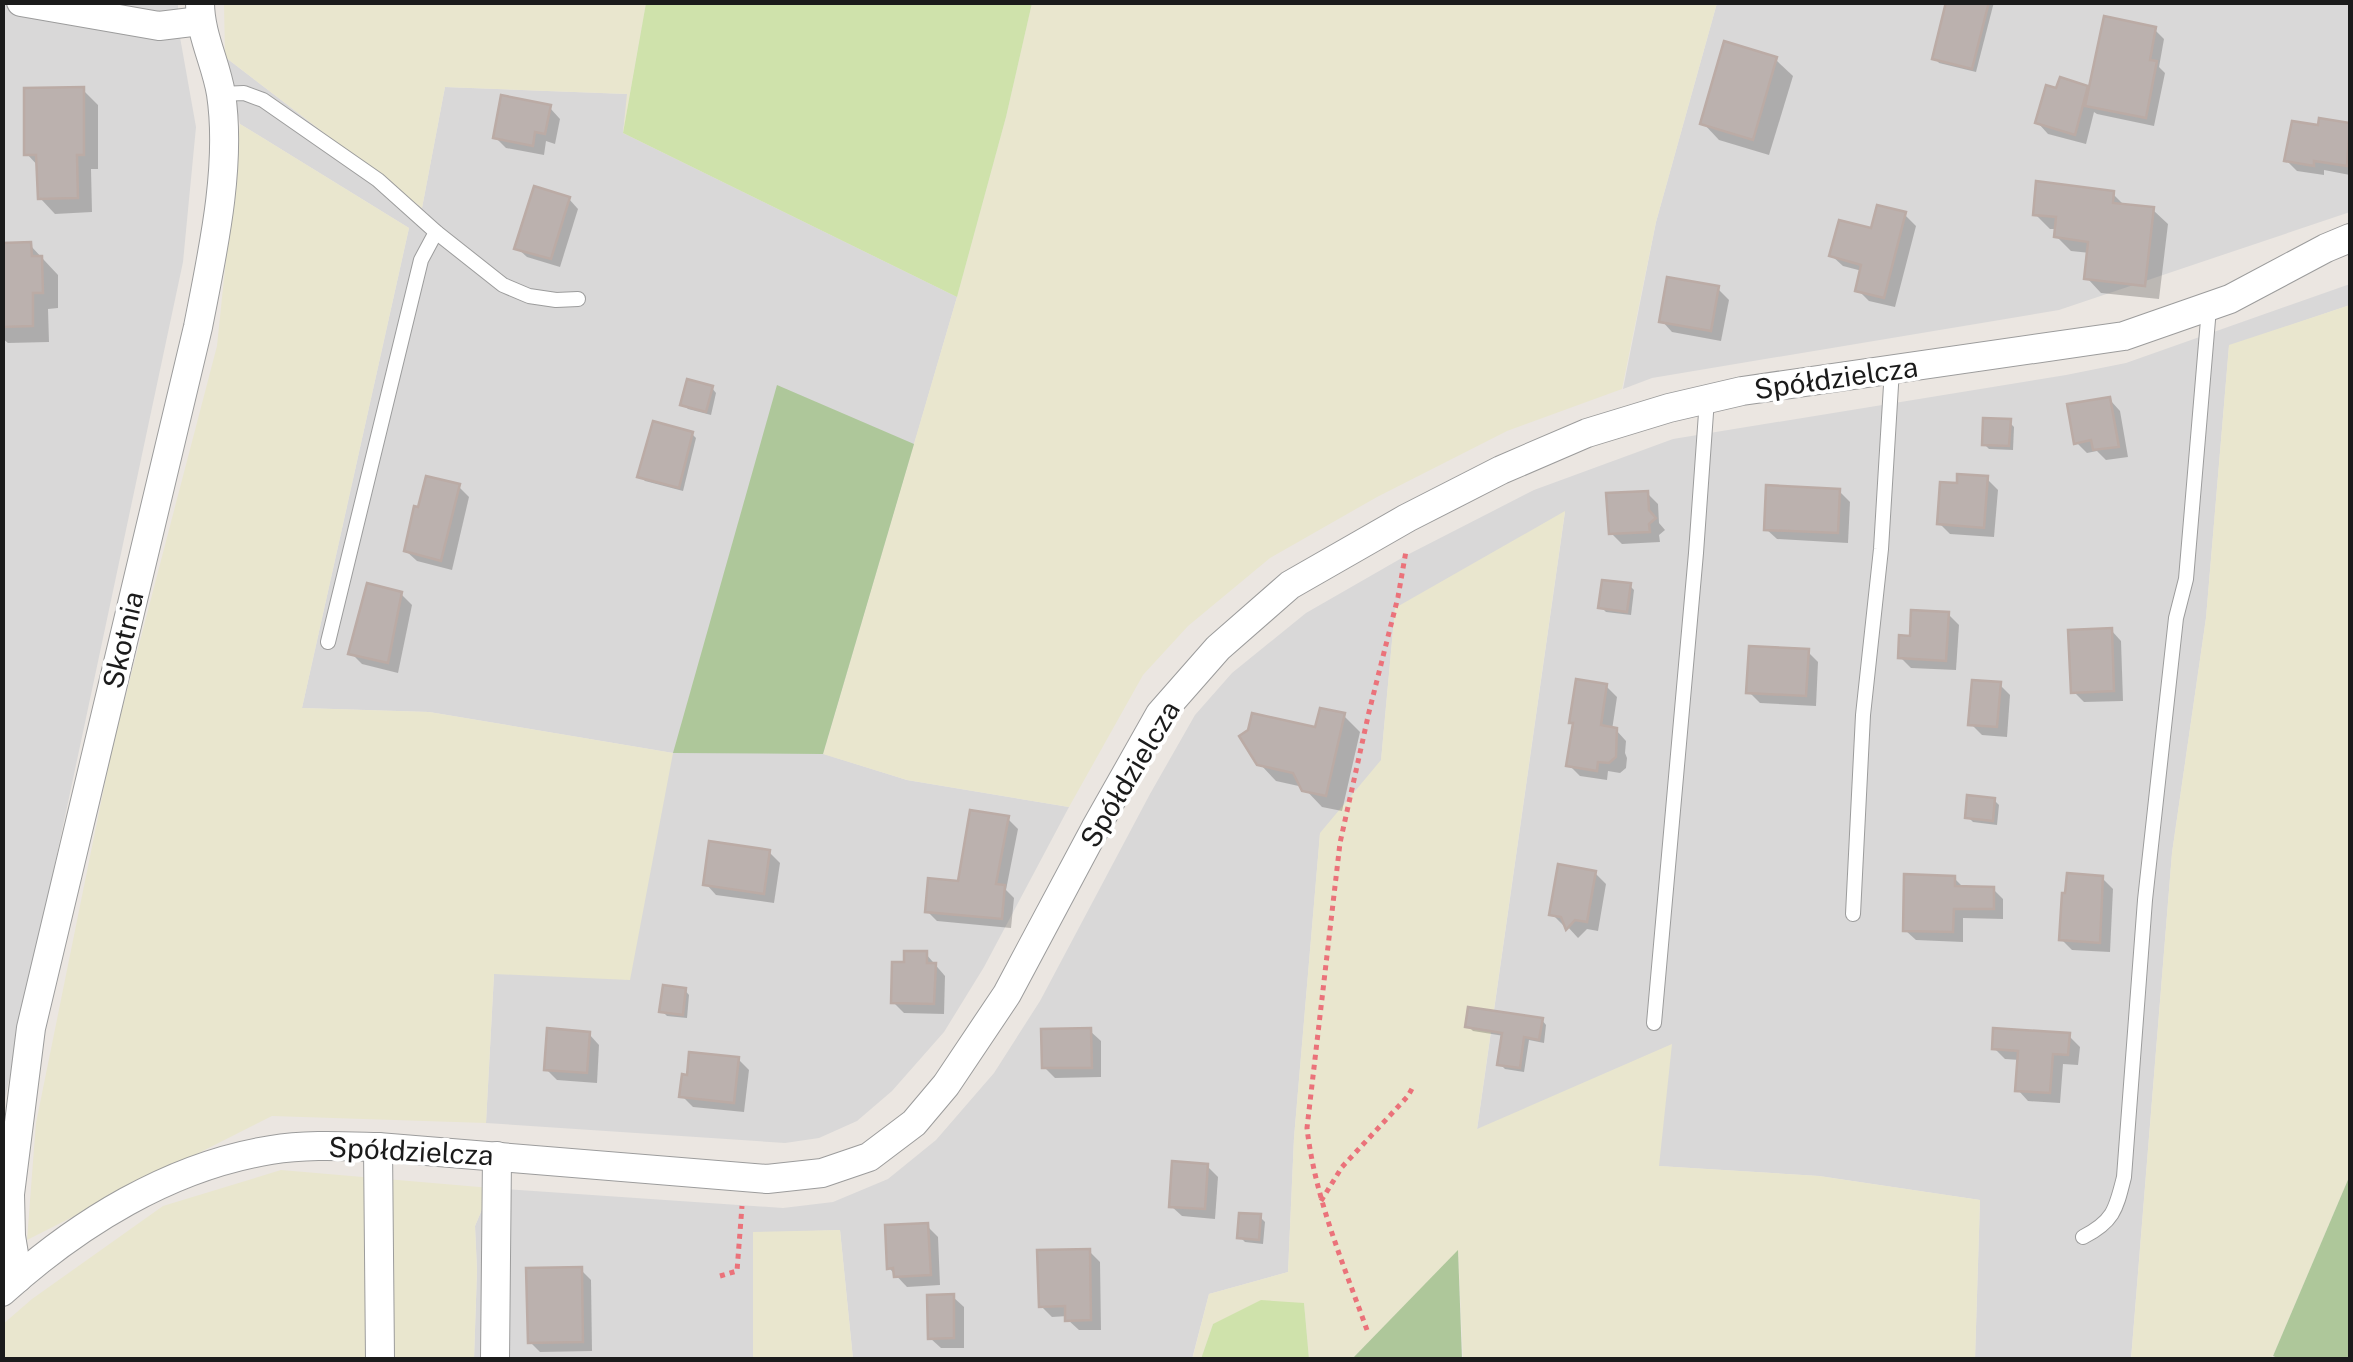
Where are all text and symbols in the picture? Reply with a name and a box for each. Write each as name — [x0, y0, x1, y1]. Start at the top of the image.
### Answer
street label: Spółdzielcza — [1752, 350, 1920, 405]
street label: Skotnia — [95, 588, 150, 692]
street label: Spółdzielcza — [1073, 694, 1186, 853]
street label: Spółdzielcza — [328, 1130, 494, 1171]

